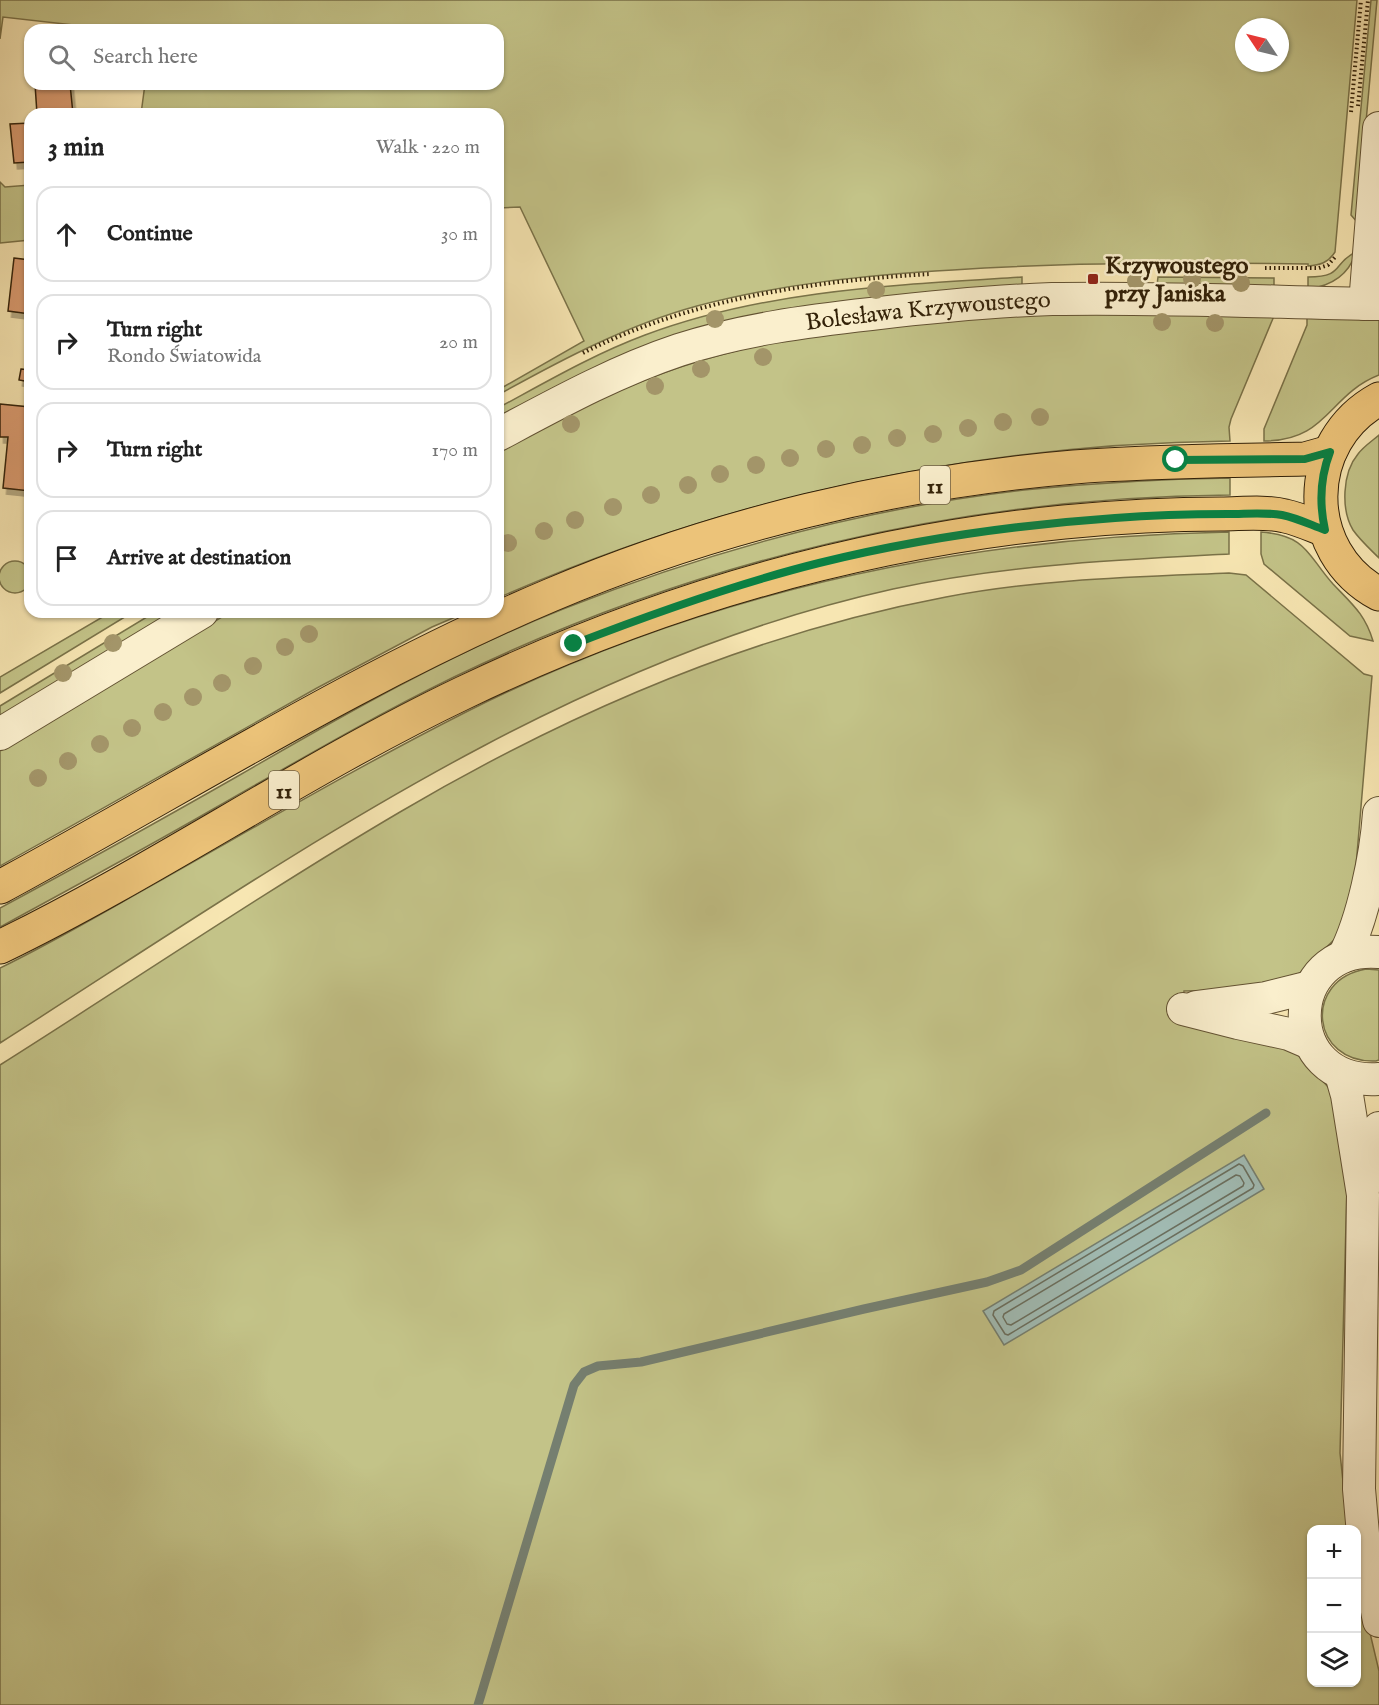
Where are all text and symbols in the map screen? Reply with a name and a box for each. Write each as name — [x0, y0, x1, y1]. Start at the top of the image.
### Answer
north arrow — [1235, 18, 1289, 72]
search box — [24, 24, 504, 90]
icon: search — [45, 41, 78, 74]
text: Search here — [93, 43, 198, 71]
text: 3 min — [48, 131, 104, 164]
text: Walk · 220 m — [376, 135, 480, 160]
icon: ahead — [50, 218, 83, 251]
text: Continue — [107, 220, 193, 248]
text: 30 m — [441, 222, 478, 247]
place label: Krzywoustego przy Janiska — [1104, 251, 1249, 310]
marker: Krzywoustego przy Janiska — [1086, 272, 1100, 286]
street label: Bolesława Krzywoustego — [804, 285, 1051, 339]
text: Turn right — [107, 316, 202, 344]
icon: right — [50, 326, 83, 359]
text: 20 m — [439, 330, 478, 355]
text: Rondo Światowida — [107, 344, 262, 369]
icon: right — [50, 434, 83, 467]
text: Turn right — [107, 436, 202, 464]
text: 170 m — [432, 438, 478, 463]
route start — [1162, 446, 1188, 472]
road number: 11 — [920, 466, 950, 504]
icon: arrive — [50, 542, 83, 575]
text: Arrive at destination — [107, 544, 291, 572]
route end — [560, 630, 586, 656]
road number: 11 — [269, 771, 299, 809]
map controls — [1307, 1525, 1361, 1687]
button: + — [1307, 1525, 1361, 1579]
button: − — [1307, 1579, 1361, 1633]
button: layers — [1307, 1633, 1361, 1687]

